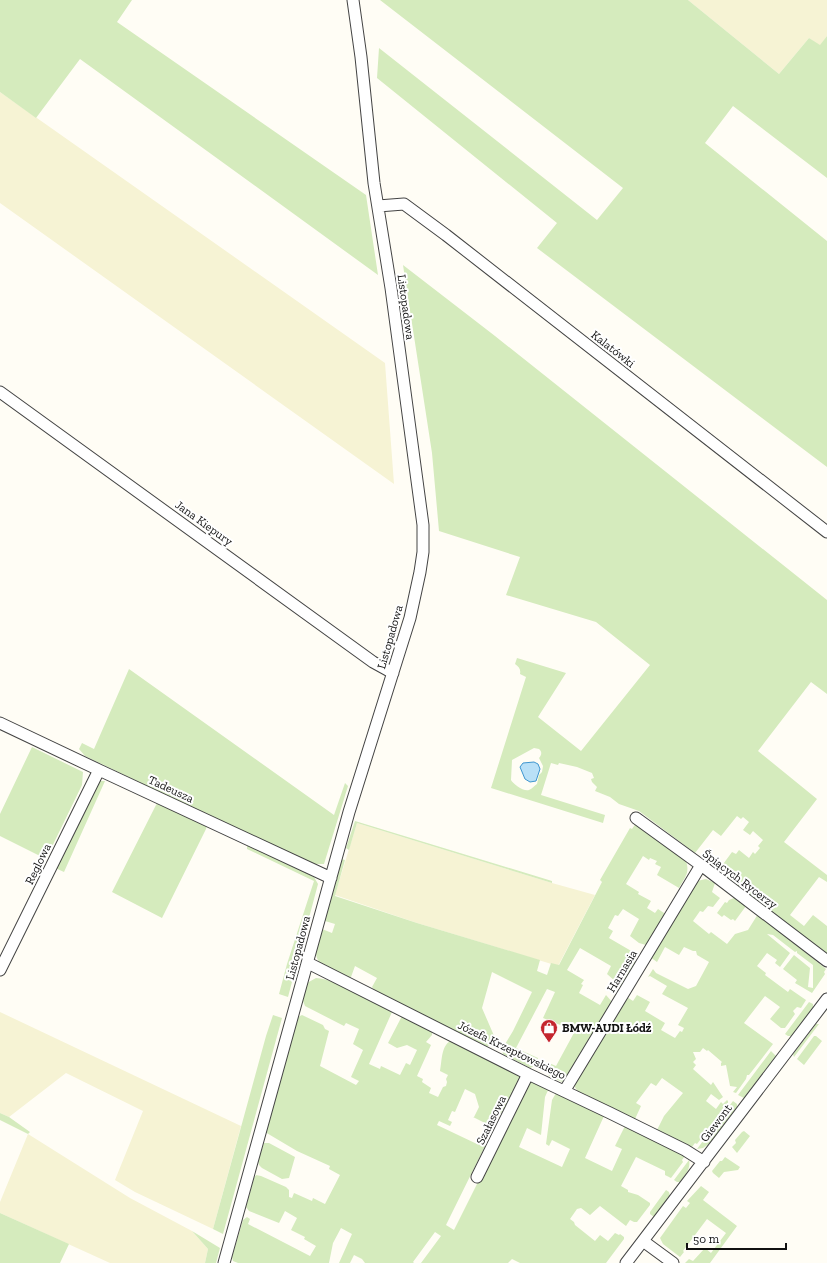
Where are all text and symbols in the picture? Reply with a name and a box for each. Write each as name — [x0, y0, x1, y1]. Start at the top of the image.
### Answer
street label: Listopadowa — [394, 273, 418, 341]
street label: Kalatówki — [588, 328, 638, 371]
street label: Jana Kiepury — [173, 497, 236, 549]
street label: Listopadowa — [374, 603, 406, 671]
street label: Tadeusza — [146, 772, 196, 806]
street label: Reglowa — [22, 841, 54, 887]
street label: Śpiących Rycerzy — [700, 846, 781, 912]
street label: Listopadowa — [283, 914, 313, 982]
street label: Harnasia — [604, 947, 640, 995]
street label: Józefa Krzeptowskiego — [456, 1018, 568, 1082]
shop icon: BMW-AUDI Łódź — [539, 1018, 559, 1043]
place label: BMW-AUDI Łódź — [562, 1021, 652, 1035]
street label: Szałasowa — [473, 1093, 509, 1147]
street label: Giewont — [697, 1101, 735, 1145]
scale bar — [687, 1225, 786, 1251]
text: 50 m — [693, 1232, 720, 1246]

